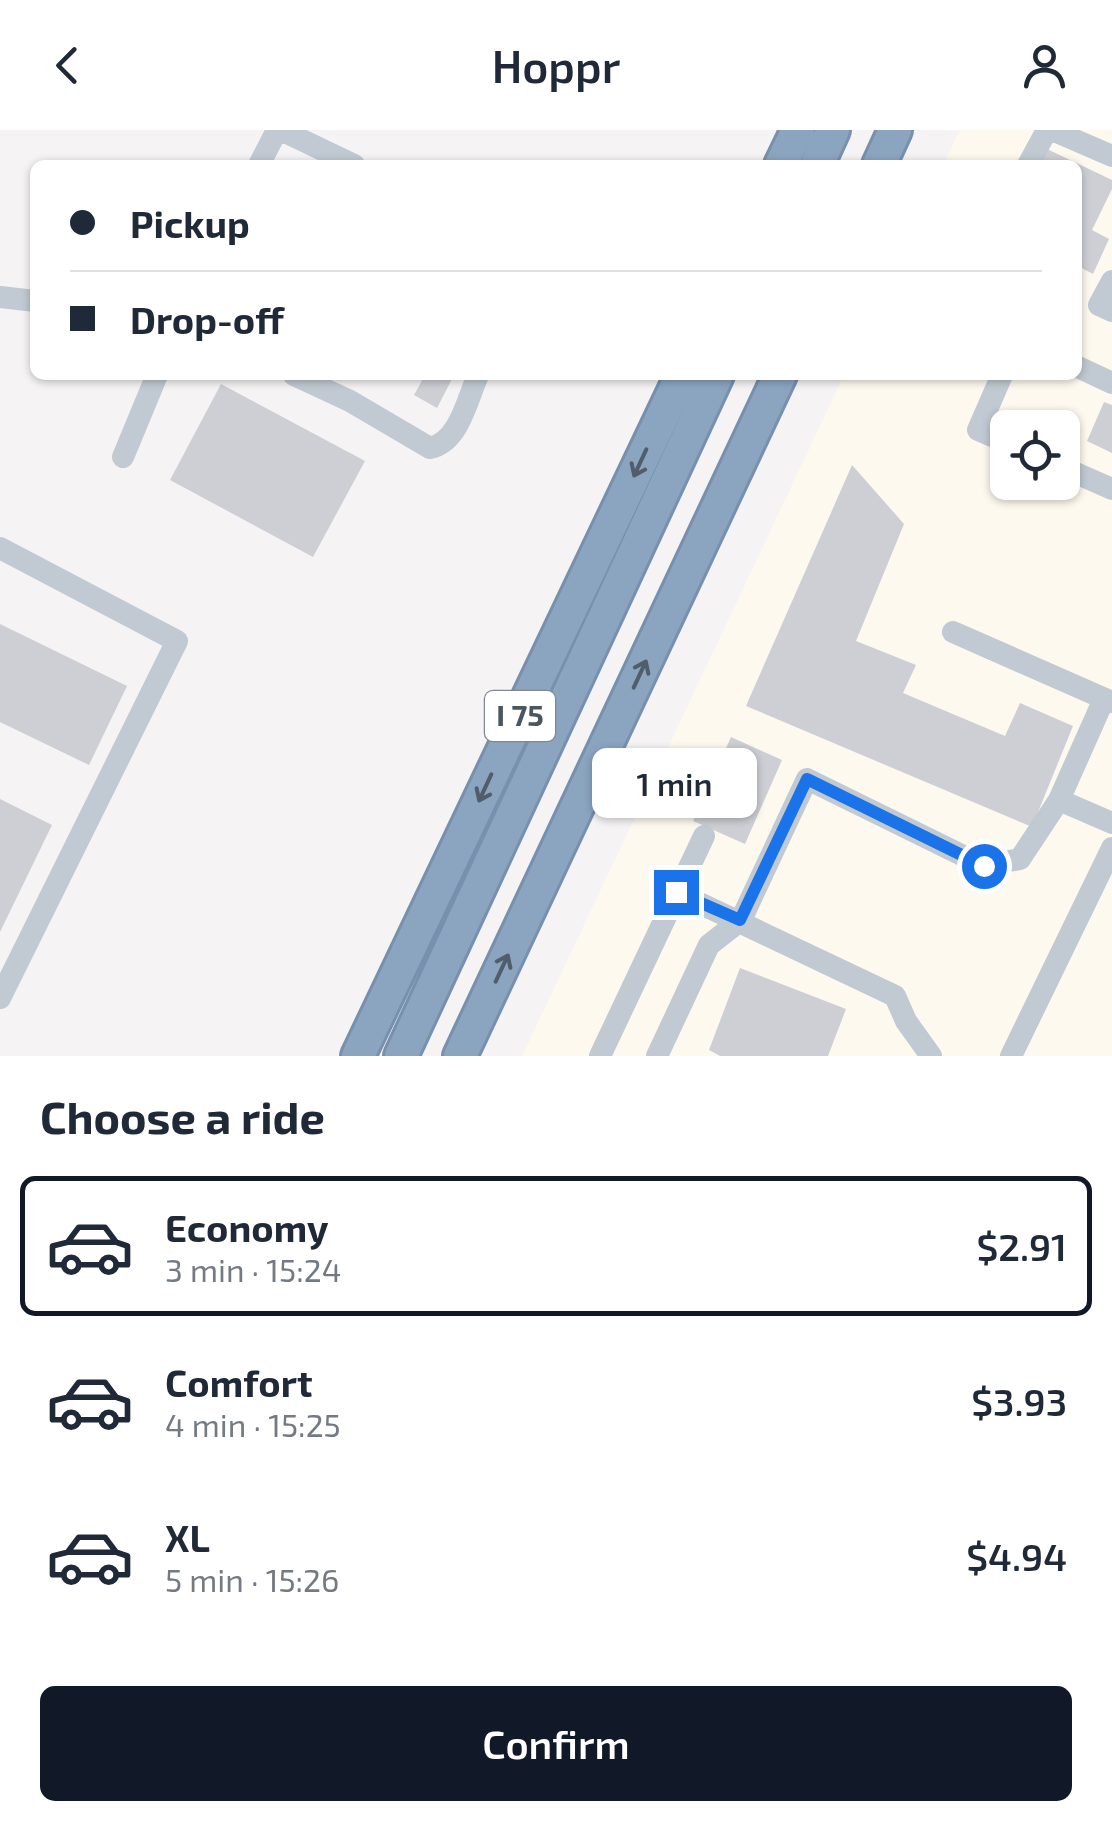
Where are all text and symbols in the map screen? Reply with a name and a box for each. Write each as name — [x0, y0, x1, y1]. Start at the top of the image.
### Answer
icon: back — [40, 38, 95, 93]
text: Hoppr — [492, 38, 620, 92]
icon: person — [1017, 38, 1072, 93]
text: Pickup — [130, 200, 250, 246]
text: Drop-off — [130, 296, 284, 342]
map controls — [990, 410, 1080, 500]
button: locate — [990, 410, 1080, 500]
one-way arrow — [629, 447, 648, 477]
one-way arrow — [631, 659, 650, 689]
road number: I 75 — [485, 691, 555, 741]
callout: 1 min — [594, 747, 758, 817]
text: 1 min — [637, 764, 712, 802]
one-way arrow — [475, 772, 494, 802]
route start — [962, 844, 1007, 889]
route end — [654, 870, 699, 915]
one-way arrow — [493, 954, 512, 984]
text: Choose a ride — [40, 1089, 325, 1143]
icon: car — [45, 1201, 135, 1291]
text: Economy — [165, 1204, 329, 1250]
text: $2.91 — [976, 1223, 1067, 1269]
text: 3 min · 15:24 — [165, 1250, 341, 1288]
icon: car — [45, 1356, 135, 1446]
text: Comfort — [165, 1359, 313, 1405]
text: $3.93 — [971, 1378, 1067, 1424]
text: 4 min · 15:25 — [165, 1405, 341, 1443]
icon: car — [45, 1511, 135, 1601]
text: XL — [165, 1514, 210, 1560]
text: $4.94 — [966, 1533, 1067, 1579]
text: 5 min · 15:26 — [165, 1560, 339, 1598]
button: Confirm — [40, 1686, 1072, 1801]

